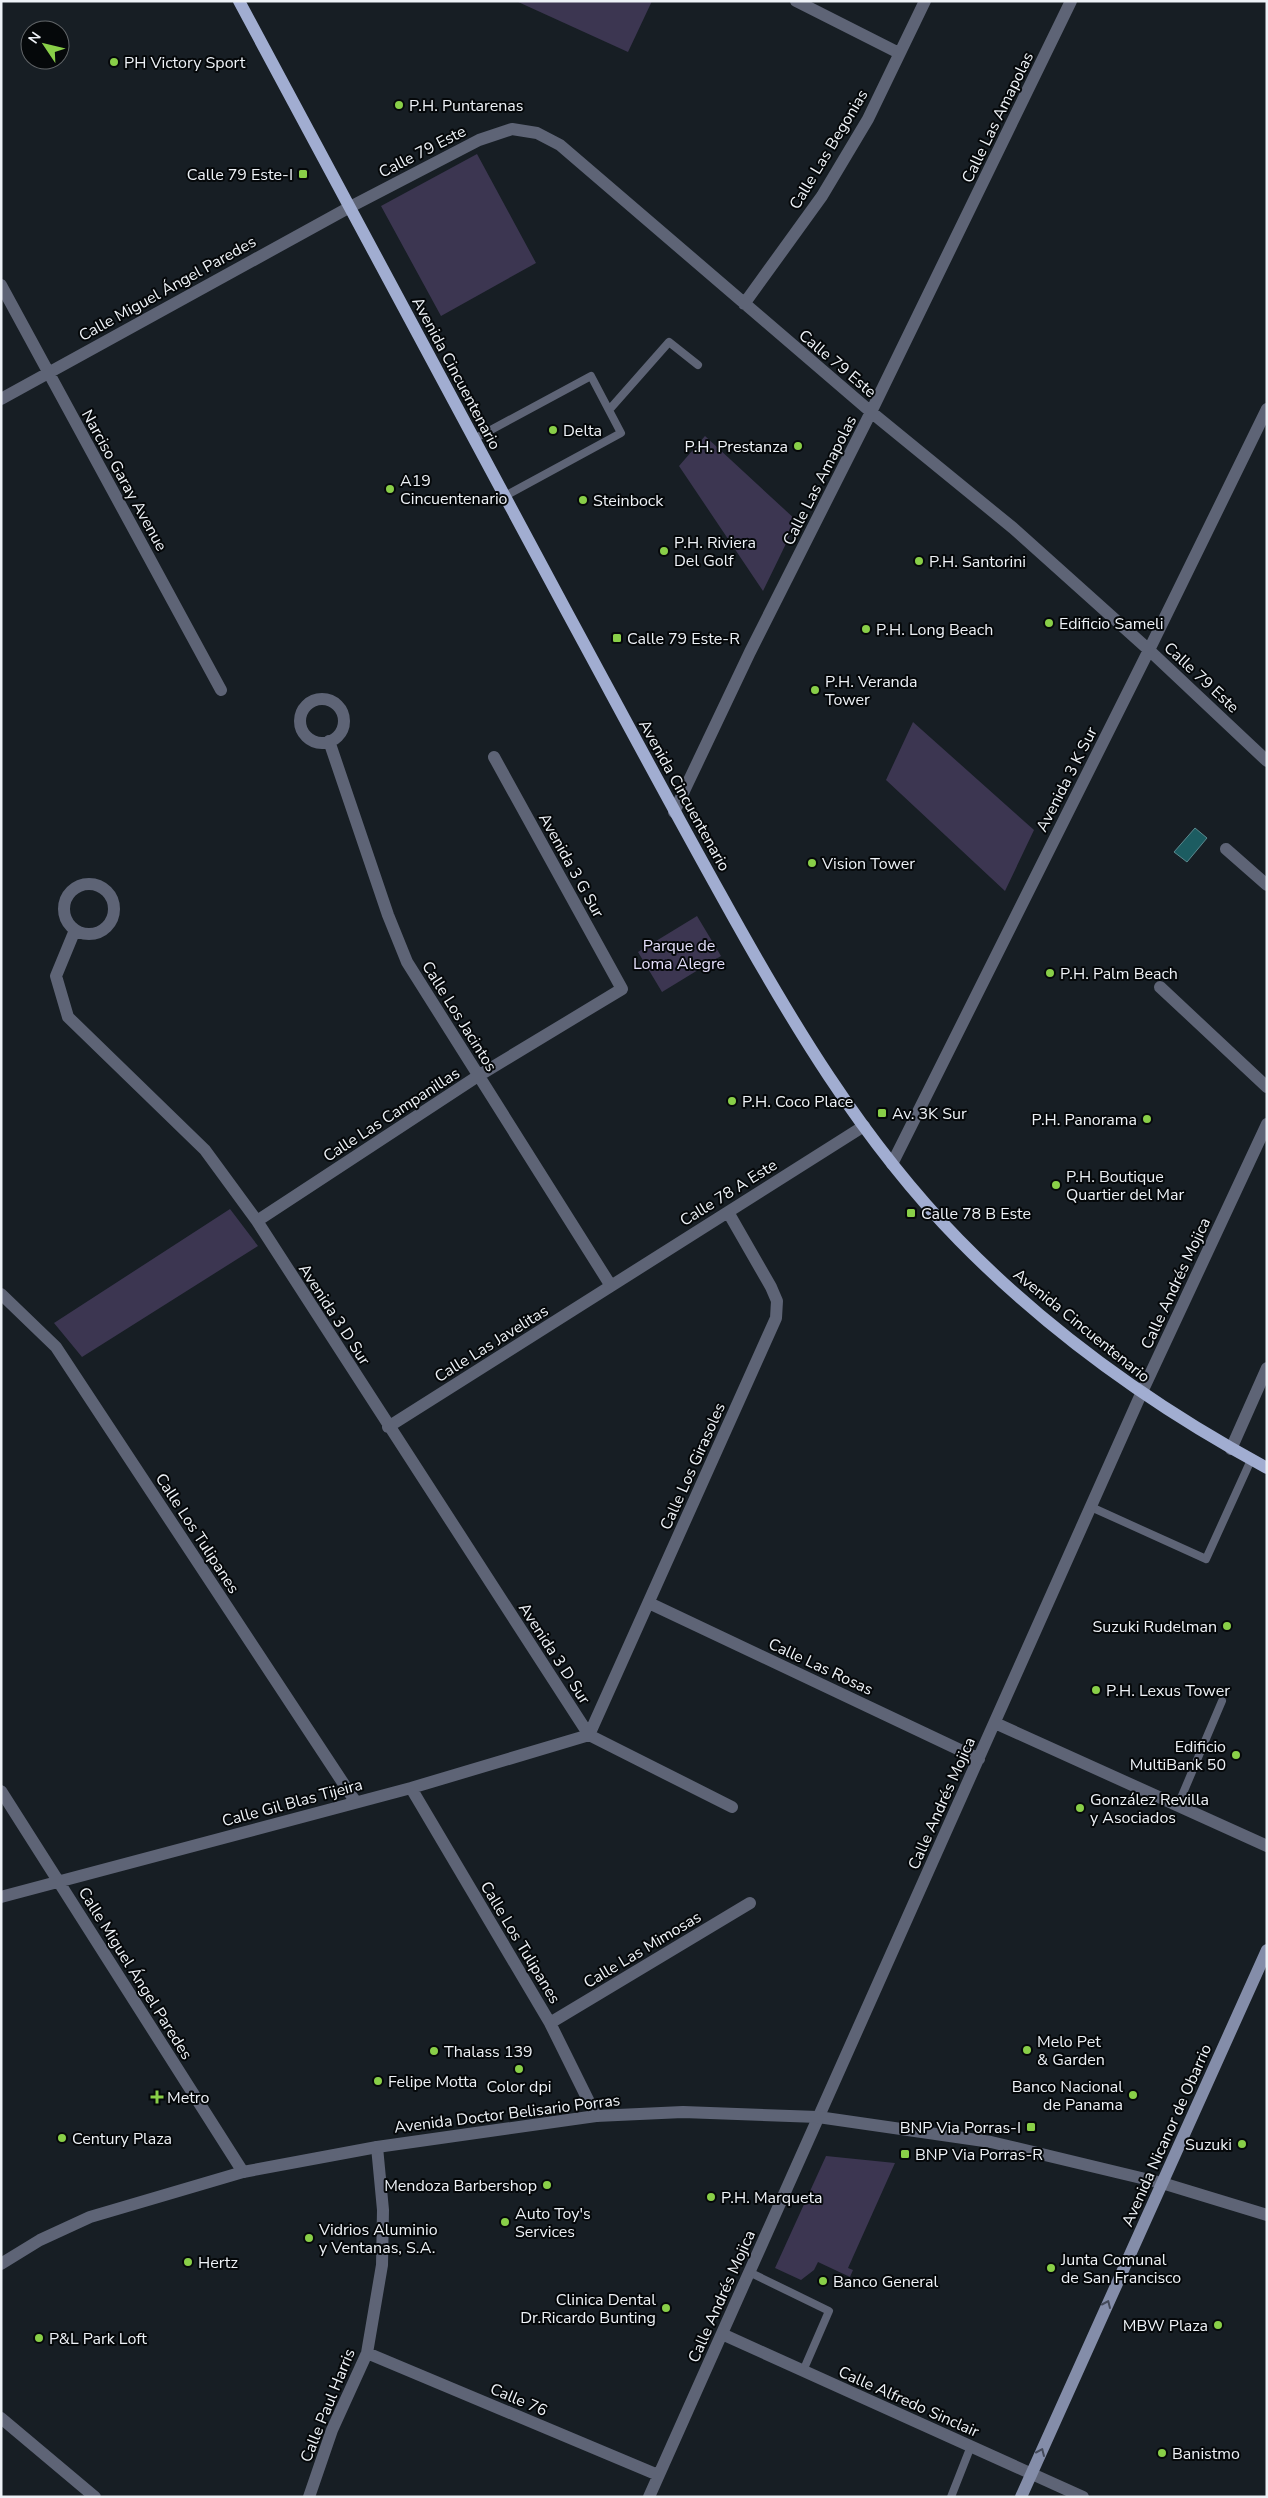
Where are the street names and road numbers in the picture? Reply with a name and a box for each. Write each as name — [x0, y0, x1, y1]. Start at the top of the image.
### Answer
street label: Calle Las Amapolas — [957, 48, 1039, 187]
street label: Calle Las Begonias — [784, 85, 873, 214]
street label: Calle 79 Este — [375, 120, 470, 183]
street label: Calle Miguel Ángel Paredes — [75, 231, 260, 347]
street label: Avenida Cincuentenario — [406, 293, 506, 454]
street label: Calle 79 Este — [794, 325, 881, 403]
street label: Narciso Garay Avenue — [76, 406, 172, 555]
street label: Calle Las Amapolas — [778, 412, 862, 549]
street label: Calle 79 Este — [1159, 637, 1244, 718]
street label: Avenida Cincuentenario — [633, 716, 735, 875]
street label: Avenida 3 K Sur — [1031, 723, 1103, 836]
street label: Avenida 3 G Sur — [533, 809, 609, 922]
street label: Calle Los Jacintos — [416, 957, 502, 1076]
street label: Calle Las Campanillas — [319, 1062, 464, 1167]
street label: Calle 78 A Este — [676, 1154, 781, 1232]
street label: Calle Andrés Mojica — [1136, 1214, 1216, 1353]
street label: Avenida 3 D Sur — [293, 1260, 375, 1370]
street label: Avenida Cincuentenario — [1008, 1264, 1154, 1388]
street label: Calle Las Javelitas — [430, 1300, 553, 1388]
street label: Calle Los Girasoles — [655, 1399, 731, 1534]
street label: Calle Los Tulipanes — [150, 1469, 244, 1598]
street label: Avenida 3 D Sur — [513, 1599, 595, 1709]
street label: Calle Las Rosas — [765, 1633, 877, 1701]
street label: Calle Andrés Mojica — [903, 1734, 981, 1873]
street label: Calle Gil Blas Tijeira — [220, 1774, 365, 1832]
street label: Calle Los Tulipanes — [475, 1877, 565, 2008]
street label: Calle Miguel Ángel Paredes — [73, 1883, 197, 2064]
street label: Calle Las Mimosas — [579, 1906, 706, 1994]
street label: Avenida Nicanor de Obarrio — [1117, 2040, 1217, 2230]
street label: Avenida Doctor Belisario Porras — [393, 2089, 621, 2139]
street label: Calle Andrés Mojica — [683, 2227, 761, 2366]
street label: Calle Paul Harris — [295, 2345, 361, 2465]
street label: Calle Alfredo Sinclair — [835, 2361, 983, 2443]
street label: Calle 76 — [487, 2378, 551, 2422]

